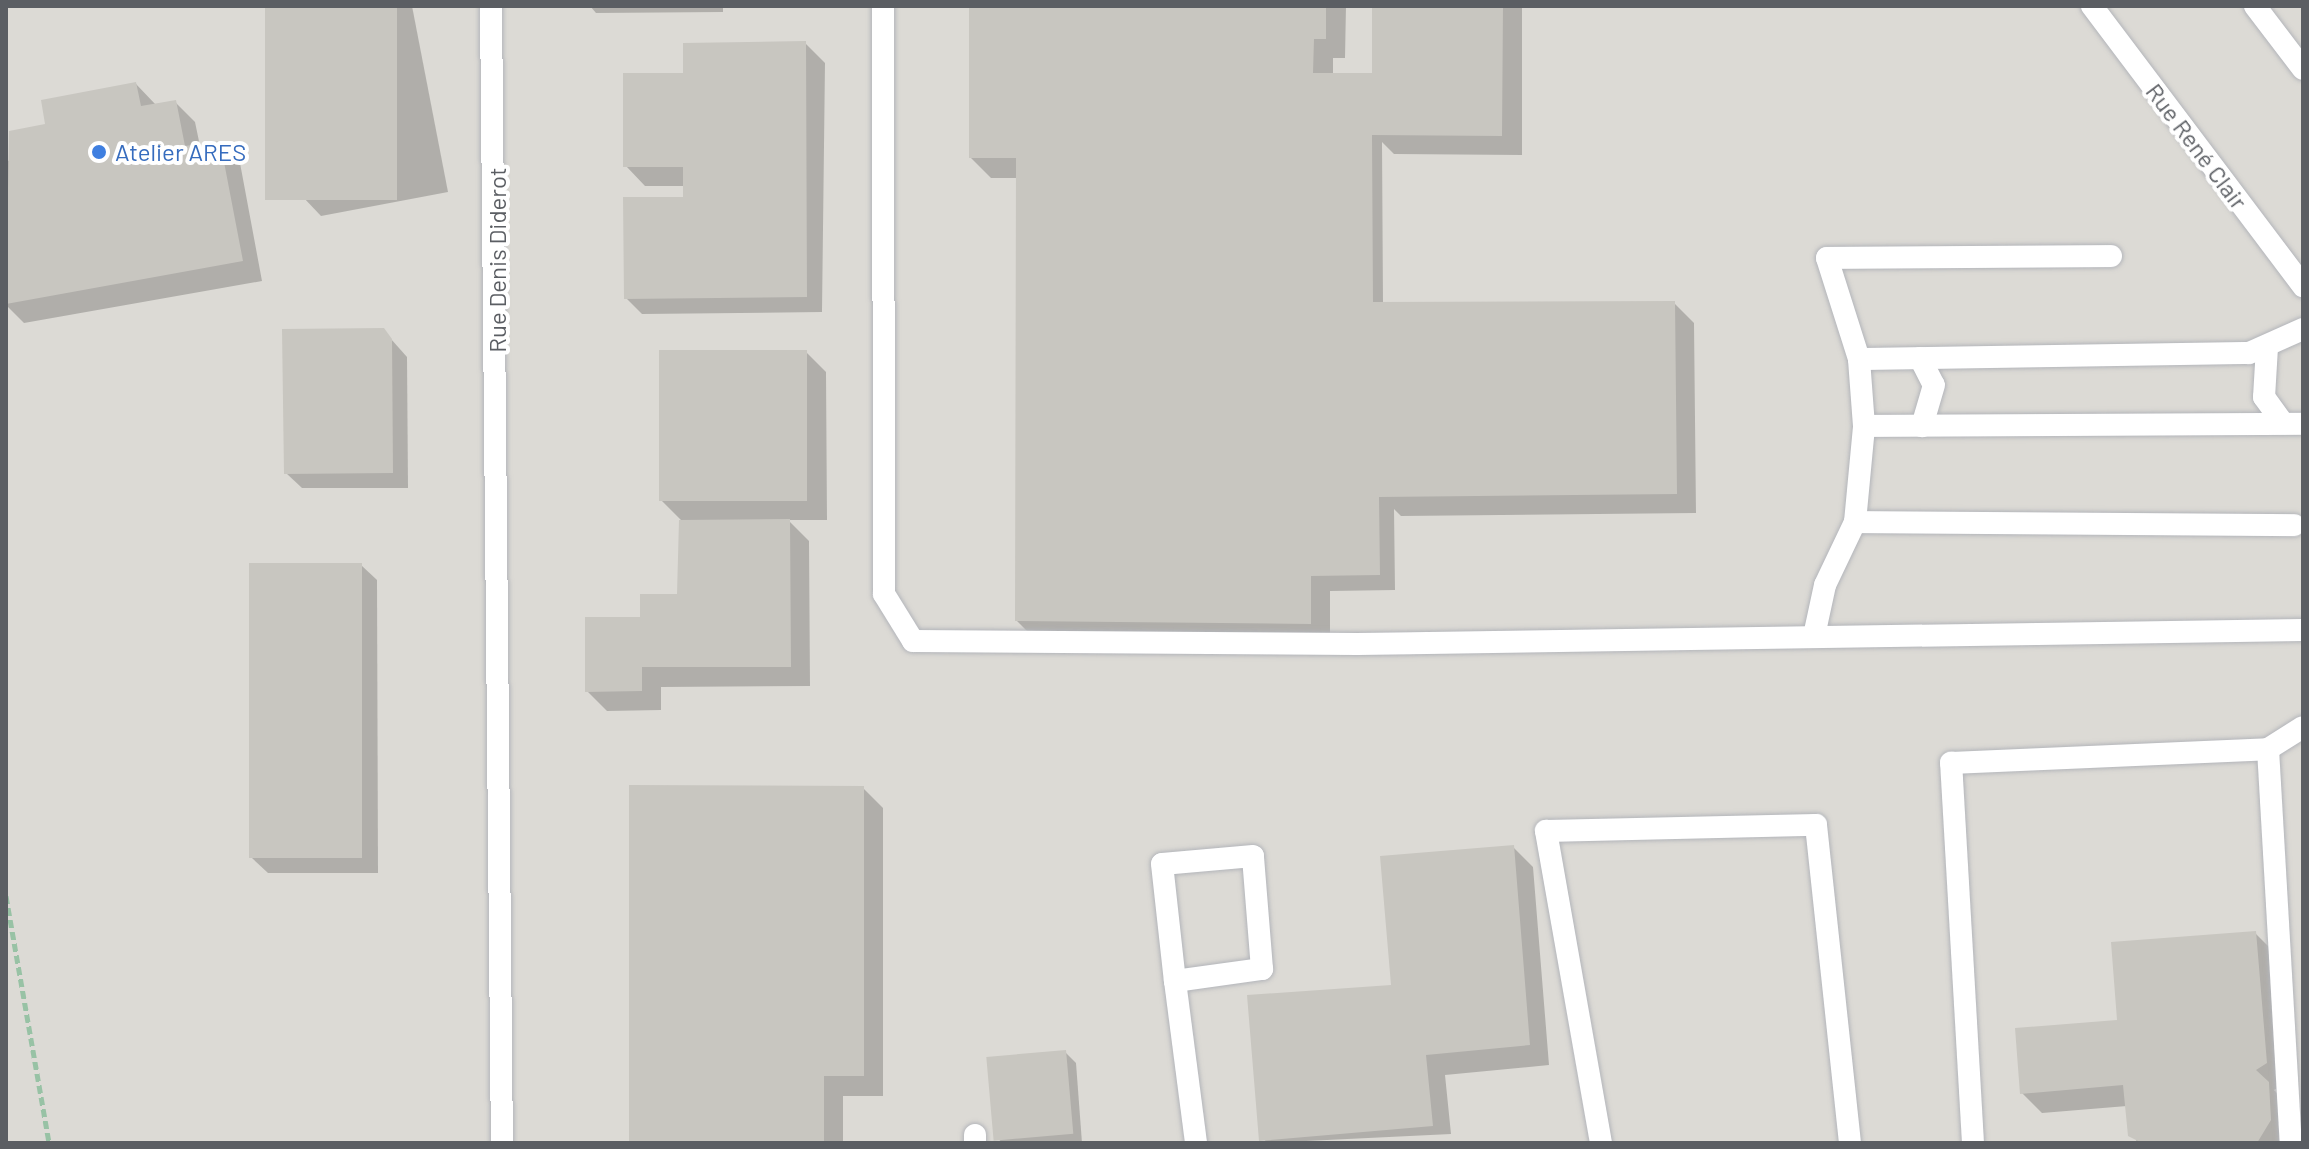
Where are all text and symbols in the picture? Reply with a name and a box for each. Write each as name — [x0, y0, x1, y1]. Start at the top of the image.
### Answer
street label: Rue René Clair — [2140, 77, 2254, 215]
place label: Atelier ARES — [115, 138, 246, 166]
marker: Atelier ARES — [90, 143, 108, 161]
street label: Rue Denis Diderot — [483, 167, 511, 353]

